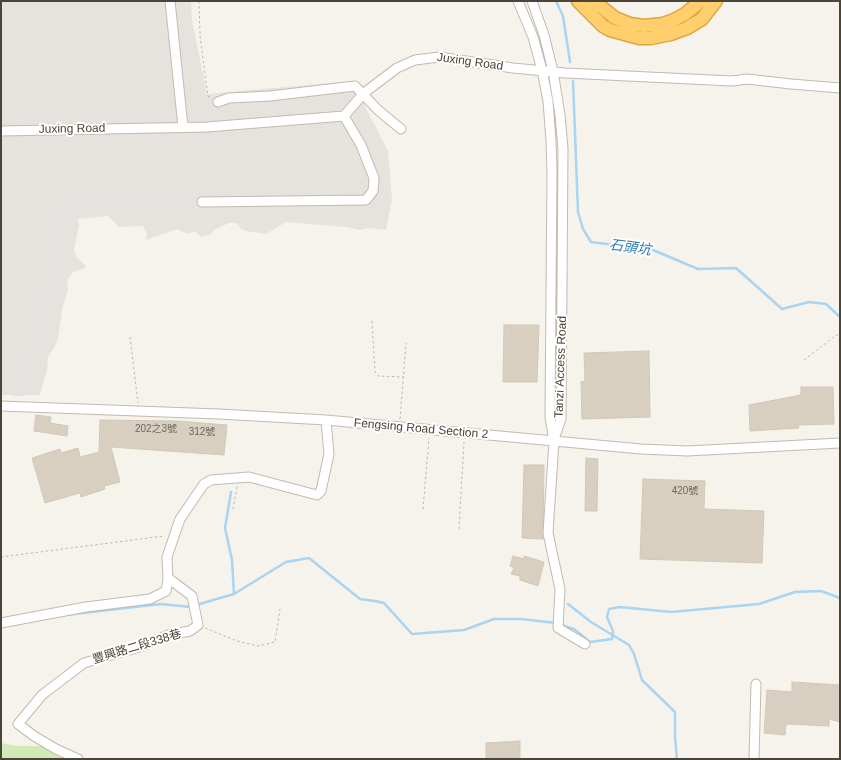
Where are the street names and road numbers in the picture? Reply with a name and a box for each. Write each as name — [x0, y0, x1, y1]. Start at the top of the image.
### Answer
street label: Juxing Road — [436, 50, 504, 74]
street label: Juxing Road — [39, 121, 105, 137]
street label: Tanzi Access Road — [552, 316, 570, 418]
street label: Fengsing Road Section 2 — [353, 416, 489, 442]
street label: 豐興路二段338巷 — [91, 627, 183, 667]

